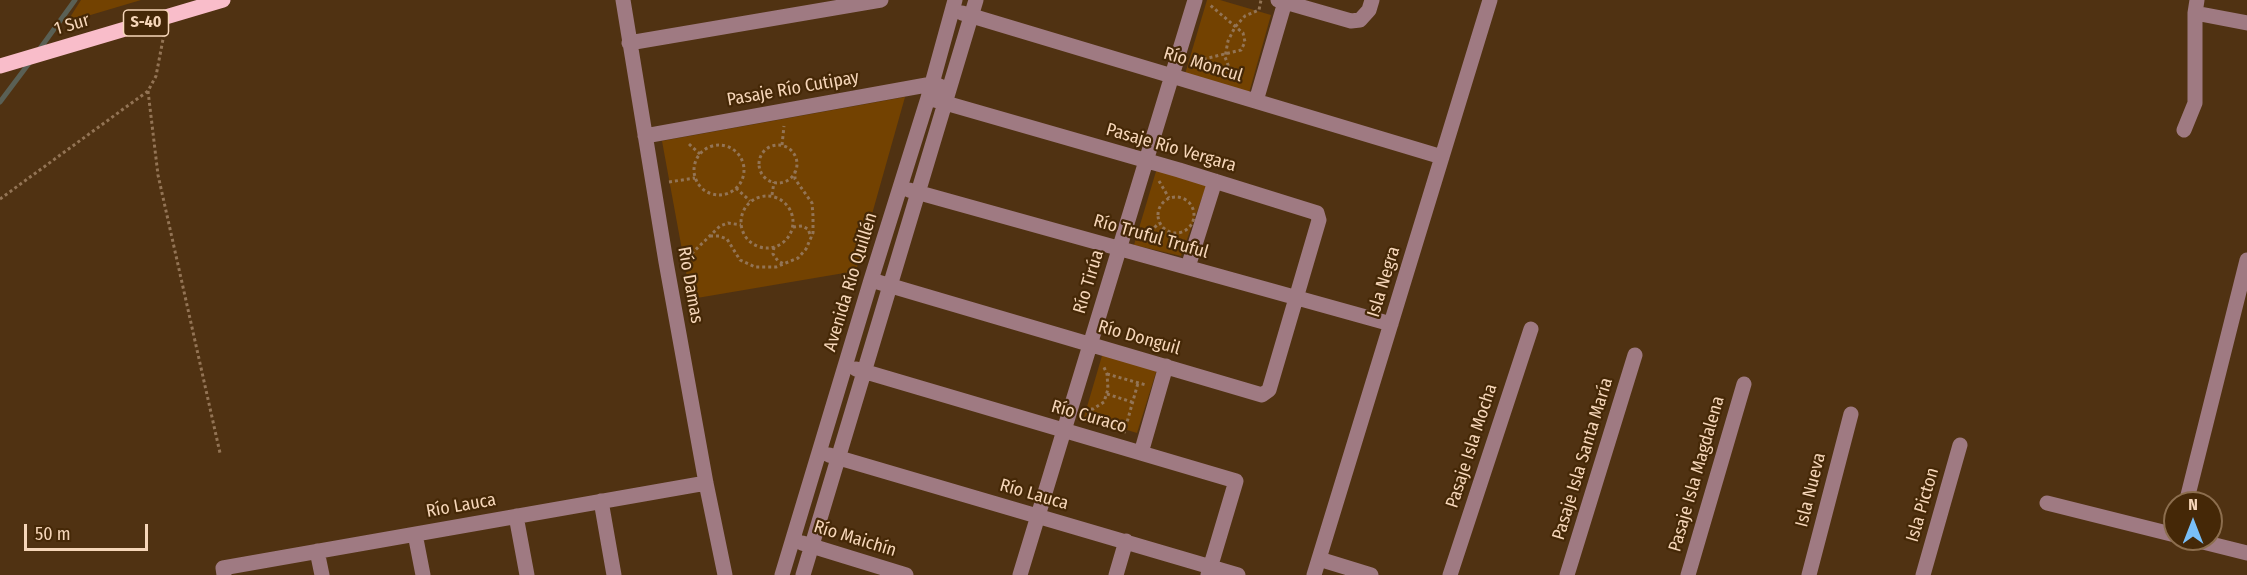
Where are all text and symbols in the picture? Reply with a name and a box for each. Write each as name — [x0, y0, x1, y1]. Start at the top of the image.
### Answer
street label: 1 Sur — [52, 10, 92, 40]
road number: S-40 — [124, 10, 168, 36]
street label: Río Moncul — [1161, 43, 1245, 87]
street label: Pasaje Río Cutipay — [725, 67, 861, 111]
street label: Pasaje Río Vergara — [1104, 119, 1238, 177]
street label: Avenida Río Quillén — [820, 210, 882, 354]
street label: Río Truful Truful — [1091, 210, 1211, 264]
street label: Isla Negra — [1363, 244, 1405, 320]
street label: Río Damas — [673, 245, 707, 325]
street label: Río Tirúa — [1069, 248, 1109, 316]
street label: Río Donguil — [1095, 316, 1183, 360]
street label: Pasaje Isla Santa María — [1548, 375, 1618, 543]
street label: Pasaje Isla Mocha — [1442, 381, 1502, 511]
street label: Pasaje Isla Magdalena — [1664, 394, 1730, 554]
street label: Río Curaco — [1049, 396, 1129, 438]
street label: Isla Nueva — [1791, 451, 1831, 529]
street label: Isla Picton — [1902, 465, 1944, 545]
street label: Río Lauca — [997, 475, 1071, 515]
street label: Río Lauca — [424, 489, 498, 523]
north arrow — [2163, 491, 2223, 551]
text: N — [2188, 495, 2198, 514]
scale bar — [27, 512, 152, 550]
street label: Río Maichín — [811, 516, 899, 562]
text: 50 m — [35, 523, 71, 545]

